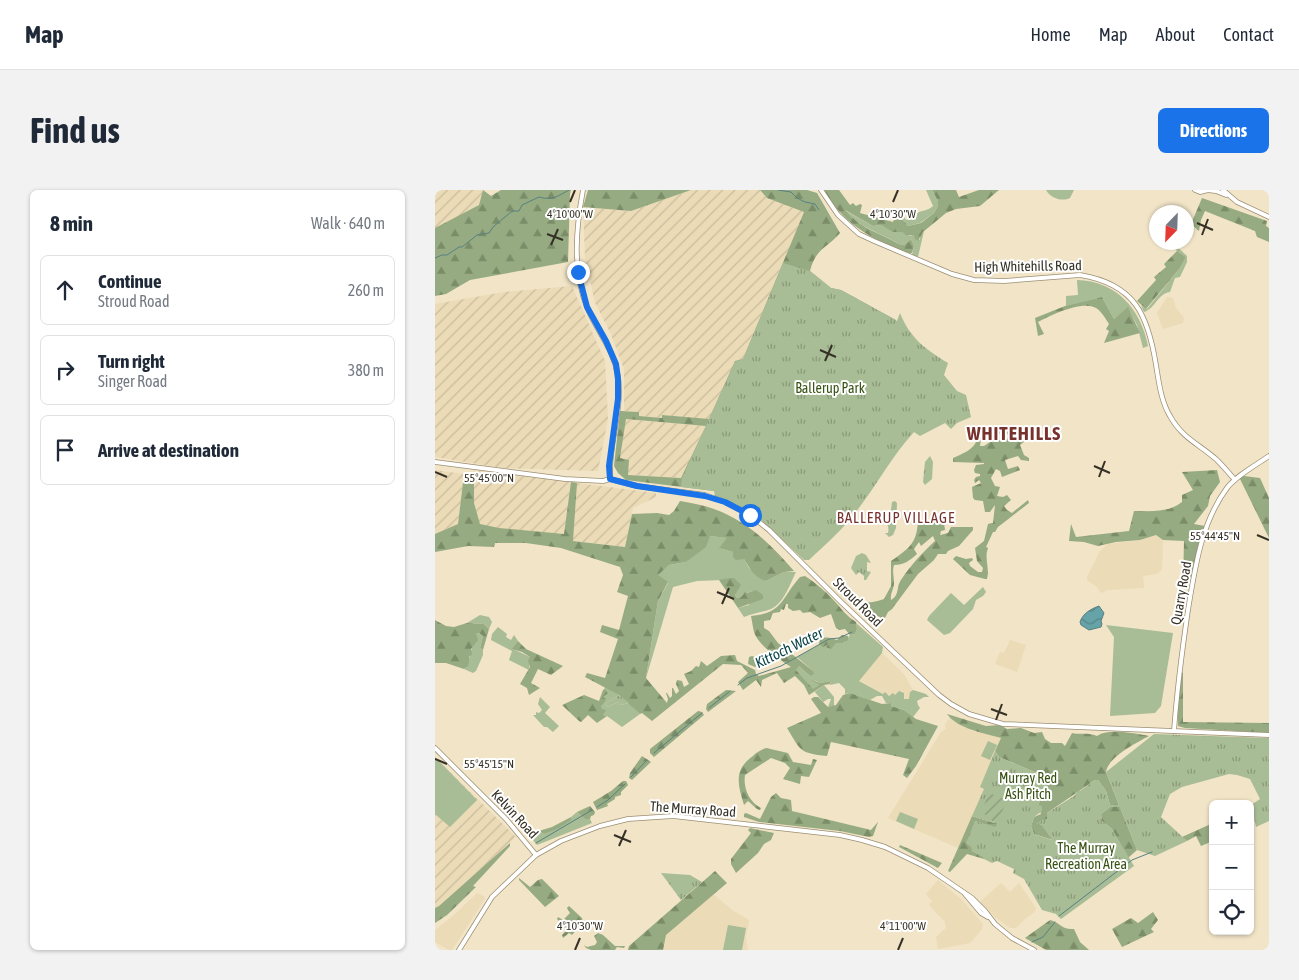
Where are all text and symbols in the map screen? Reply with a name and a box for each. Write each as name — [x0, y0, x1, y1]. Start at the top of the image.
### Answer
text: Map — [25, 21, 64, 48]
text: Home — [1031, 24, 1071, 45]
text: Map — [1099, 24, 1128, 45]
text: About — [1156, 24, 1195, 45]
text: Contact — [1223, 24, 1274, 45]
button: Directions — [1158, 108, 1269, 153]
text: Find us — [30, 110, 120, 150]
north arrow — [1149, 205, 1194, 250]
text: 4°10'00"W — [547, 207, 593, 221]
text: 4°10'30"W — [870, 207, 916, 221]
text: 8 min — [50, 211, 93, 235]
text: Walk · 640 m — [311, 214, 385, 232]
street label: High Whitehills Road — [974, 257, 1082, 275]
route end — [567, 261, 590, 284]
text: Continue — [98, 270, 162, 292]
icon: ahead — [51, 276, 79, 304]
text: 260 m — [348, 281, 384, 299]
text: Stroud Road — [98, 292, 170, 310]
text: Turn right — [98, 350, 165, 372]
icon: right — [51, 356, 79, 384]
text: 380 m — [348, 361, 384, 379]
text: Singer Road — [98, 372, 167, 390]
park label: Ballerup Park — [795, 380, 865, 396]
district label: WHITEHILLS — [966, 422, 1061, 444]
icon: arrive — [51, 436, 79, 464]
text: Arrive at destination — [98, 439, 239, 461]
text: 55°45'00"N — [464, 471, 514, 485]
route start — [739, 504, 762, 527]
district label: BALLERUP VILLAGE — [837, 509, 955, 526]
text: 55°44'45"N — [1190, 529, 1240, 543]
street label: Quarry Road — [1168, 560, 1194, 626]
street label: Stroud Road — [830, 574, 886, 630]
water label: Kittoch Water — [752, 624, 826, 671]
text: 55°45'15"N — [464, 757, 514, 771]
park label: Murray Red Ash Pitch — [999, 770, 1057, 802]
street label: Kelvin Road — [488, 786, 542, 842]
street label: The Murray Road — [650, 798, 736, 820]
map controls — [1209, 800, 1254, 935]
button: + — [1209, 800, 1254, 845]
park label: The Murray Recreation Area — [1045, 840, 1127, 872]
button: − — [1209, 845, 1254, 890]
button: locate — [1209, 890, 1254, 935]
text: 4°10'30"W — [557, 919, 603, 933]
text: 4°11'00"W — [880, 919, 926, 933]

